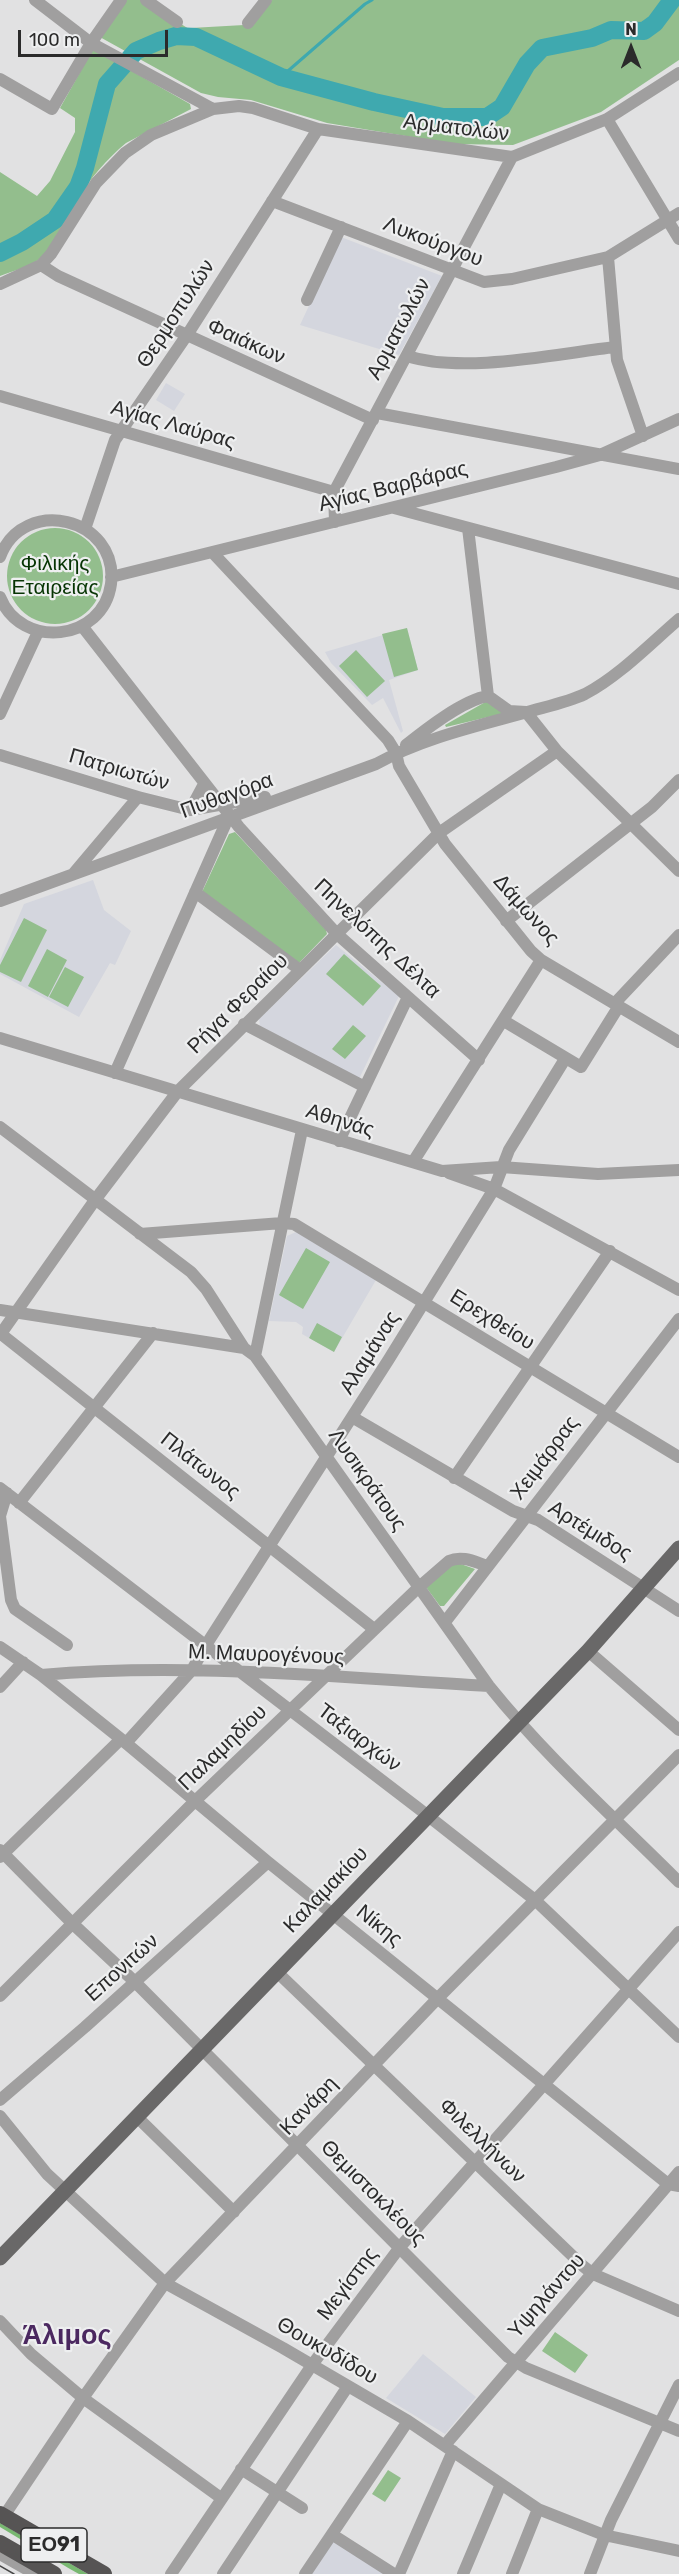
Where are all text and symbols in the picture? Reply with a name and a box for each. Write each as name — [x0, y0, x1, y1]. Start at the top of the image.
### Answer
scale bar — [21, 18, 171, 56]
north arrow — [601, 18, 661, 78]
text: N — [625, 20, 637, 39]
text: 100 m — [29, 29, 80, 51]
street label: Αρματολών — [402, 109, 510, 147]
street label: Λυκούργου — [380, 212, 486, 272]
street label: Θερμοπυλών — [132, 255, 220, 373]
street label: Αρματωλών — [362, 274, 436, 384]
street label: Φαιάκων — [203, 314, 289, 370]
street label: Αγίας Λαύρας — [108, 395, 238, 455]
street label: Αγίας Βαρβάρας — [316, 456, 470, 518]
park label: Φιλικής Εταιρείας — [11, 551, 99, 601]
street label: Πατριωτών — [66, 744, 172, 796]
street label: Πυθαγόρα — [177, 768, 277, 824]
street label: Δάμωνος — [488, 869, 564, 951]
street label: Πηνελόπης Δέλτα — [309, 874, 445, 1004]
street label: Ρήγα Φεραίου — [183, 949, 293, 1059]
street label: Αθηνάς — [303, 1099, 377, 1143]
street label: Ερεχθείου — [445, 1284, 539, 1356]
street label: Αλαμάνας — [335, 1307, 405, 1399]
street label: Χειμάρρας — [505, 1411, 585, 1505]
street label: Λυσικράτους — [323, 1424, 411, 1536]
street label: Πλάτωνος — [155, 1427, 245, 1505]
street label: Αρτέμιδος — [544, 1496, 636, 1566]
street label: Μ. Μαυρογένους — [187, 1640, 345, 1670]
street label: Ταξιαρχών — [312, 1698, 406, 1778]
street label: Παλαμηδίου — [174, 1700, 272, 1796]
street label: Καλαμακίου — [278, 1841, 374, 1939]
street label: Νίκης — [351, 1900, 407, 1952]
street label: Επονιτών — [80, 1929, 164, 2007]
street label: Κανάρη — [275, 2071, 343, 2141]
street label: Φιλελλήνων — [433, 2093, 531, 2189]
street label: Θεμιστοκλέους — [315, 2135, 431, 2251]
street label: Μεγίστης — [312, 2242, 384, 2326]
street label: Υψηλάντου — [503, 2248, 591, 2344]
street label: Θουκυδίδου — [272, 2312, 382, 2390]
district label: Άλιμος — [22, 2320, 112, 2352]
road number: ΕΟ91 — [21, 2528, 87, 2562]

